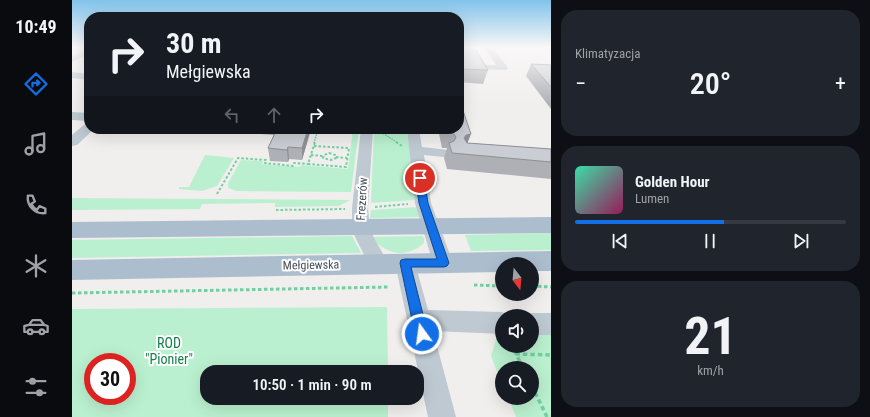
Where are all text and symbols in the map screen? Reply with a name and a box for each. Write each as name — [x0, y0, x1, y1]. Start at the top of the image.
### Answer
text: 10:49 — [15, 16, 57, 37]
text: 30 m — [166, 27, 222, 60]
icon: right — [100, 28, 152, 80]
text: Klimatyzacja — [575, 46, 640, 61]
text: Mełgiewska — [166, 61, 251, 82]
text: 20° — [690, 66, 731, 101]
icon: directions — [22, 70, 50, 98]
text: − — [575, 71, 586, 96]
text: + — [835, 71, 846, 96]
icon: left — [221, 104, 243, 126]
icon: ahead — [263, 104, 285, 126]
icon: right — [305, 104, 327, 126]
icon: music — [22, 130, 50, 158]
pin — [403, 161, 437, 195]
icon: arrive — [409, 167, 431, 189]
text: Golden Hour — [635, 173, 710, 191]
street label: Frezerów — [354, 177, 370, 221]
icon: phone — [22, 191, 50, 219]
text: Lumen — [635, 191, 669, 206]
icon: previous — [609, 230, 631, 252]
icon: pause — [699, 230, 721, 252]
icon: next — [790, 230, 812, 252]
icon: climate — [22, 252, 50, 280]
north arrow — [495, 257, 539, 301]
map controls — [495, 257, 539, 405]
street label: Mełgiewska — [283, 258, 340, 272]
text: 21 — [684, 306, 737, 367]
button: sound — [495, 309, 539, 353]
icon: car — [22, 312, 50, 340]
position arrow — [401, 313, 443, 355]
park label: ROD "Pionier" — [145, 335, 193, 367]
speed limit sign: 30 — [84, 353, 136, 405]
button: search — [495, 361, 539, 405]
text: km/h — [697, 363, 724, 378]
icon: filters — [22, 373, 50, 401]
text: 10:50 · 1 min · 90 m — [252, 376, 372, 394]

